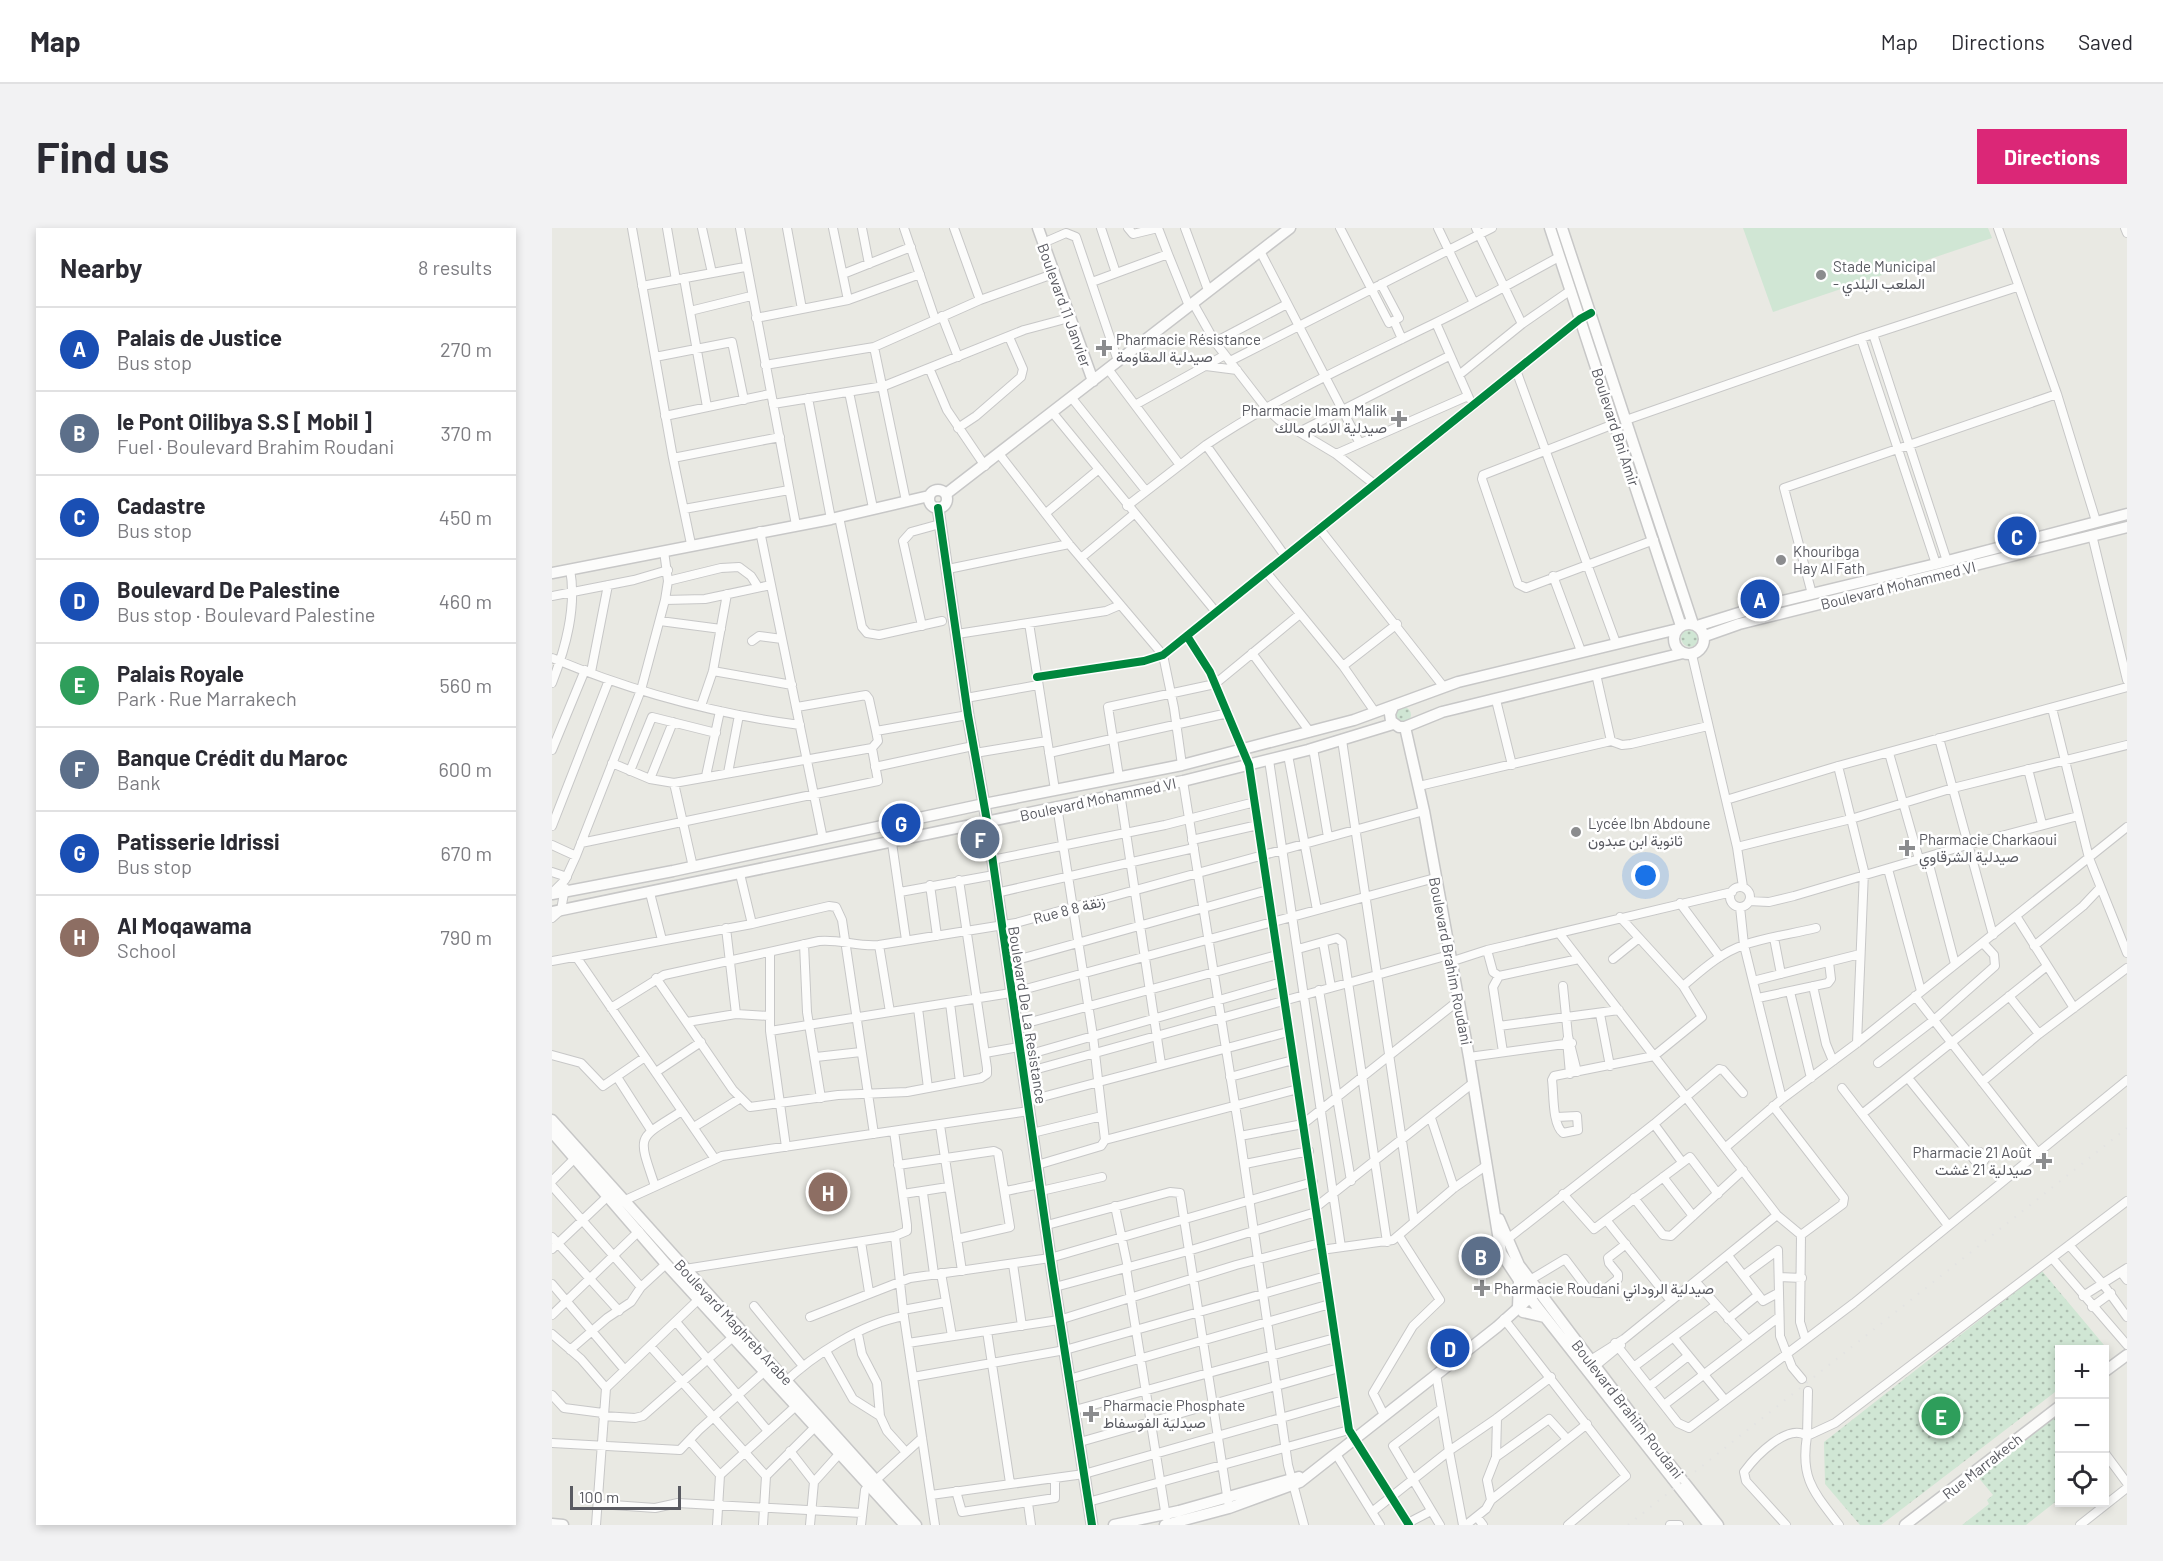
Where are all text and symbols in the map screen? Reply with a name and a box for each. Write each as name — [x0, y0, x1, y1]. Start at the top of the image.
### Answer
text: Map — [30, 24, 81, 58]
text: Map — [1881, 29, 1918, 54]
text: Directions — [1951, 29, 2045, 54]
text: Saved — [2078, 29, 2133, 54]
button: Directions — [1977, 129, 2127, 184]
text: Find us — [36, 131, 169, 181]
street label: Boulevard 11 Janvier — [1034, 241, 1096, 370]
text: Nearby — [60, 252, 142, 283]
text: 8 results — [418, 255, 492, 279]
place label: Stade Municipal - الملعب البلدي — [1833, 257, 1936, 297]
marker: Stade Municipal - الملعب البلدي — [1814, 268, 1828, 282]
text: Palais de Justice — [117, 324, 282, 350]
place label: Pharmacie Résistance صيدلية المقاومة — [1116, 330, 1261, 366]
text: A — [73, 337, 86, 361]
text: 270 m — [440, 337, 492, 361]
marker: Pharmacie Résistance صيدلية المقاومة — [1097, 341, 1111, 355]
text: Bus stop — [117, 350, 192, 374]
street label: Boulevard Bni Amir — [1588, 366, 1644, 489]
place label: Pharmacie Imam Malik صيدلية الامام مالك — [1242, 401, 1387, 438]
text: le Pont Oilibya S.S [ Mobil ] — [117, 408, 372, 434]
marker: Pharmacie Imam Malik صيدلية الامام مالك — [1392, 412, 1406, 426]
text: B — [73, 421, 86, 445]
text: 370 m — [440, 421, 492, 445]
text: Fuel · Boulevard Brahim Roudani — [117, 434, 394, 458]
text: Cadastre — [117, 492, 206, 518]
text: C — [73, 505, 86, 529]
text: 450 m — [439, 505, 492, 529]
pin: C — [1998, 514, 2036, 558]
text: Bus stop — [117, 518, 192, 542]
place label: Khouribga Hay Al Fath — [1793, 542, 1865, 577]
marker: Khouribga Hay Al Fath — [1774, 553, 1788, 567]
street label: Boulevard Mohammed VI — [1819, 557, 1977, 613]
text: Boulevard De Palestine — [117, 576, 340, 602]
pin: A — [1740, 576, 1780, 622]
text: D — [73, 589, 86, 613]
text: 460 m — [439, 589, 492, 613]
text: Bus stop · Boulevard Palestine — [117, 602, 375, 626]
text: Palais Royale — [117, 660, 244, 686]
text: E — [74, 673, 85, 697]
text: 560 m — [440, 673, 492, 697]
text: Park · Rue Marrakech — [117, 686, 297, 710]
text: Banque Crédit du Maroc — [117, 744, 348, 770]
text: F — [74, 757, 85, 781]
text: 600 m — [439, 757, 492, 781]
text: Bank — [117, 770, 160, 794]
street label: Boulevard Mohammed VI — [1018, 774, 1178, 824]
pin: G — [882, 800, 920, 846]
place label: Lycée Ibn Abdoune ثانوية ابن عبدون — [1588, 814, 1710, 851]
pin: F — [960, 816, 1000, 862]
marker: Lycée Ibn Abdoune ثانوية ابن عبدون — [1569, 825, 1583, 839]
text: Patisserie Idrissi — [117, 828, 280, 854]
place label: Pharmacie Charkaoui صيدلية الشرقاوي — [1919, 830, 2057, 870]
text: G — [73, 841, 86, 865]
text: 670 m — [440, 841, 492, 865]
marker: Pharmacie Charkaoui صيدلية الشرقاوي — [1900, 841, 1914, 855]
text: Bus stop — [117, 854, 192, 878]
your location — [1631, 861, 1660, 890]
street label: Boulevard Brahim Roudani — [1426, 875, 1476, 1047]
street label: Rue 8 8 زنقة — [1031, 891, 1107, 928]
text: Al Moqawama — [117, 912, 252, 938]
text: H — [73, 925, 86, 949]
text: 790 m — [440, 925, 492, 949]
street label: Boulevard De La Resistance — [1005, 925, 1051, 1105]
text: School — [117, 938, 176, 962]
place label: Pharmacie 21 Août صيدلية 21 غشت — [1913, 1143, 2032, 1179]
marker: Pharmacie 21 Août صيدلية 21 غشت — [2037, 1154, 2051, 1168]
pin: H — [808, 1170, 848, 1214]
pin: B — [1462, 1234, 1500, 1278]
street label: Boulevard Maghreb Arabe — [671, 1255, 797, 1389]
place label: Pharmacie Roudani صيدلية الروداني — [1494, 1279, 1714, 1302]
marker: Pharmacie Roudani صيدلية الروداني — [1475, 1281, 1489, 1295]
pin: D — [1430, 1326, 1470, 1370]
street label: Boulevard Brahim Roudani — [1568, 1336, 1688, 1482]
map controls — [2055, 1345, 2109, 1507]
button: + — [2055, 1345, 2109, 1399]
pin: E — [1922, 1394, 1960, 1438]
place label: Pharmacie Phosphate صيدلية الفوسفاط — [1103, 1396, 1245, 1432]
button: − — [2055, 1399, 2109, 1453]
marker: Pharmacie Phosphate صيدلية الفوسفاط — [1084, 1407, 1098, 1421]
street label: Rue Marrakech — [1939, 1429, 2025, 1503]
button: locate — [2055, 1453, 2109, 1507]
scale bar — [570, 1483, 681, 1510]
text: 100 m — [579, 1487, 619, 1506]

